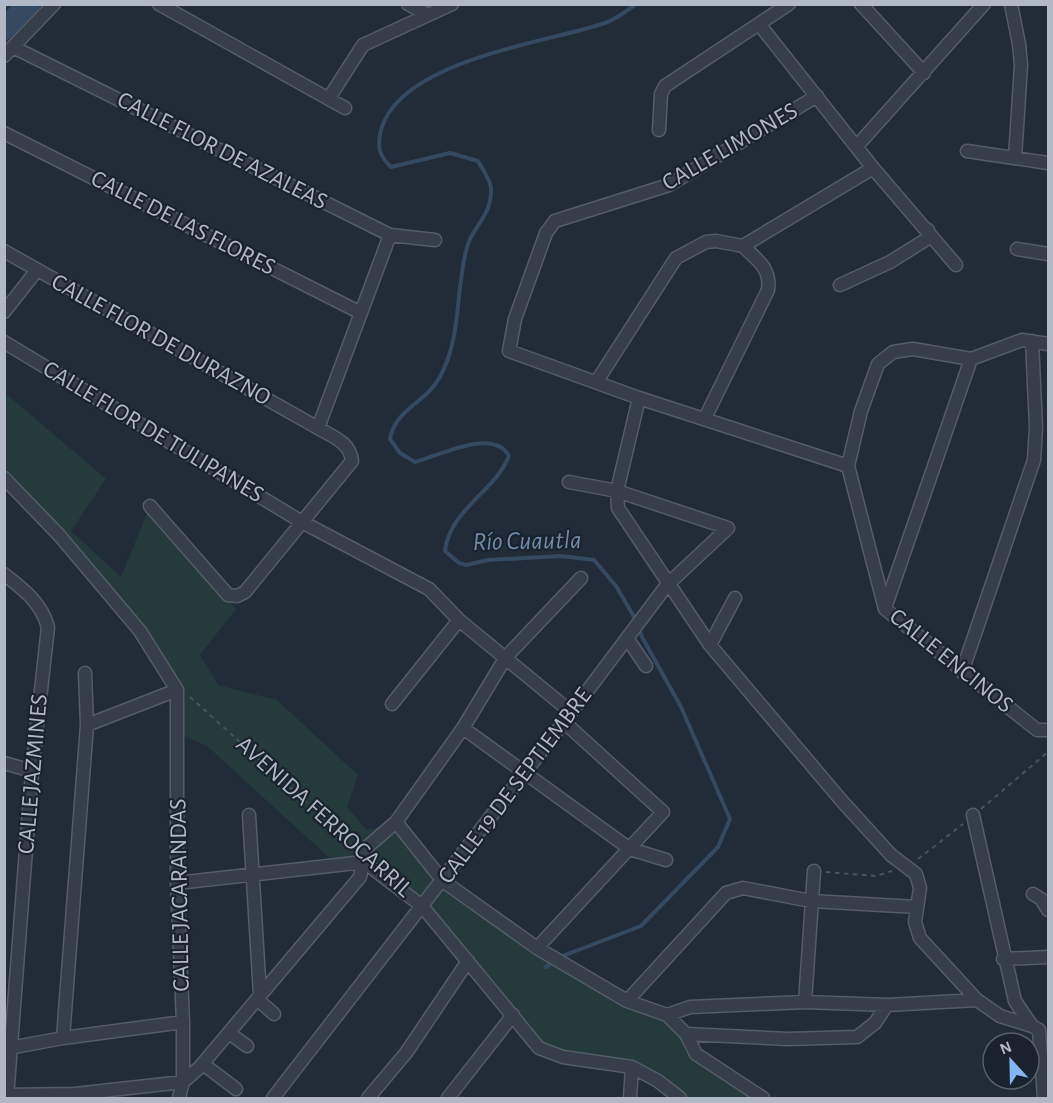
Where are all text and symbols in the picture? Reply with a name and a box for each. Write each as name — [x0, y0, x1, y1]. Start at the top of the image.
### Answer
street label: CALLE FLOR DE AZALEAS — [113, 88, 331, 214]
street label: CALLE LIMONES — [658, 99, 802, 195]
street label: CALLE DE LAS FLORES — [87, 166, 279, 280]
street label: CALLE FLOR DE DURAZNO — [47, 270, 275, 410]
street label: CALLE FLOR DE TULIPANES — [39, 357, 267, 507]
water label: Río Cuautla — [472, 527, 582, 555]
street label: CALLE ENCINOS — [885, 604, 1017, 718]
street label: CALLE 19 DE SEPTIEMBRE — [434, 683, 597, 888]
street label: CALLE JAZMINES — [14, 693, 52, 855]
street label: AVENIDA FERROCARRIL — [232, 732, 416, 902]
street label: CALLE JACARANDAS — [166, 798, 194, 992]
north arrow — [981, 1031, 1041, 1091]
text: N — [998, 1039, 1014, 1058]

